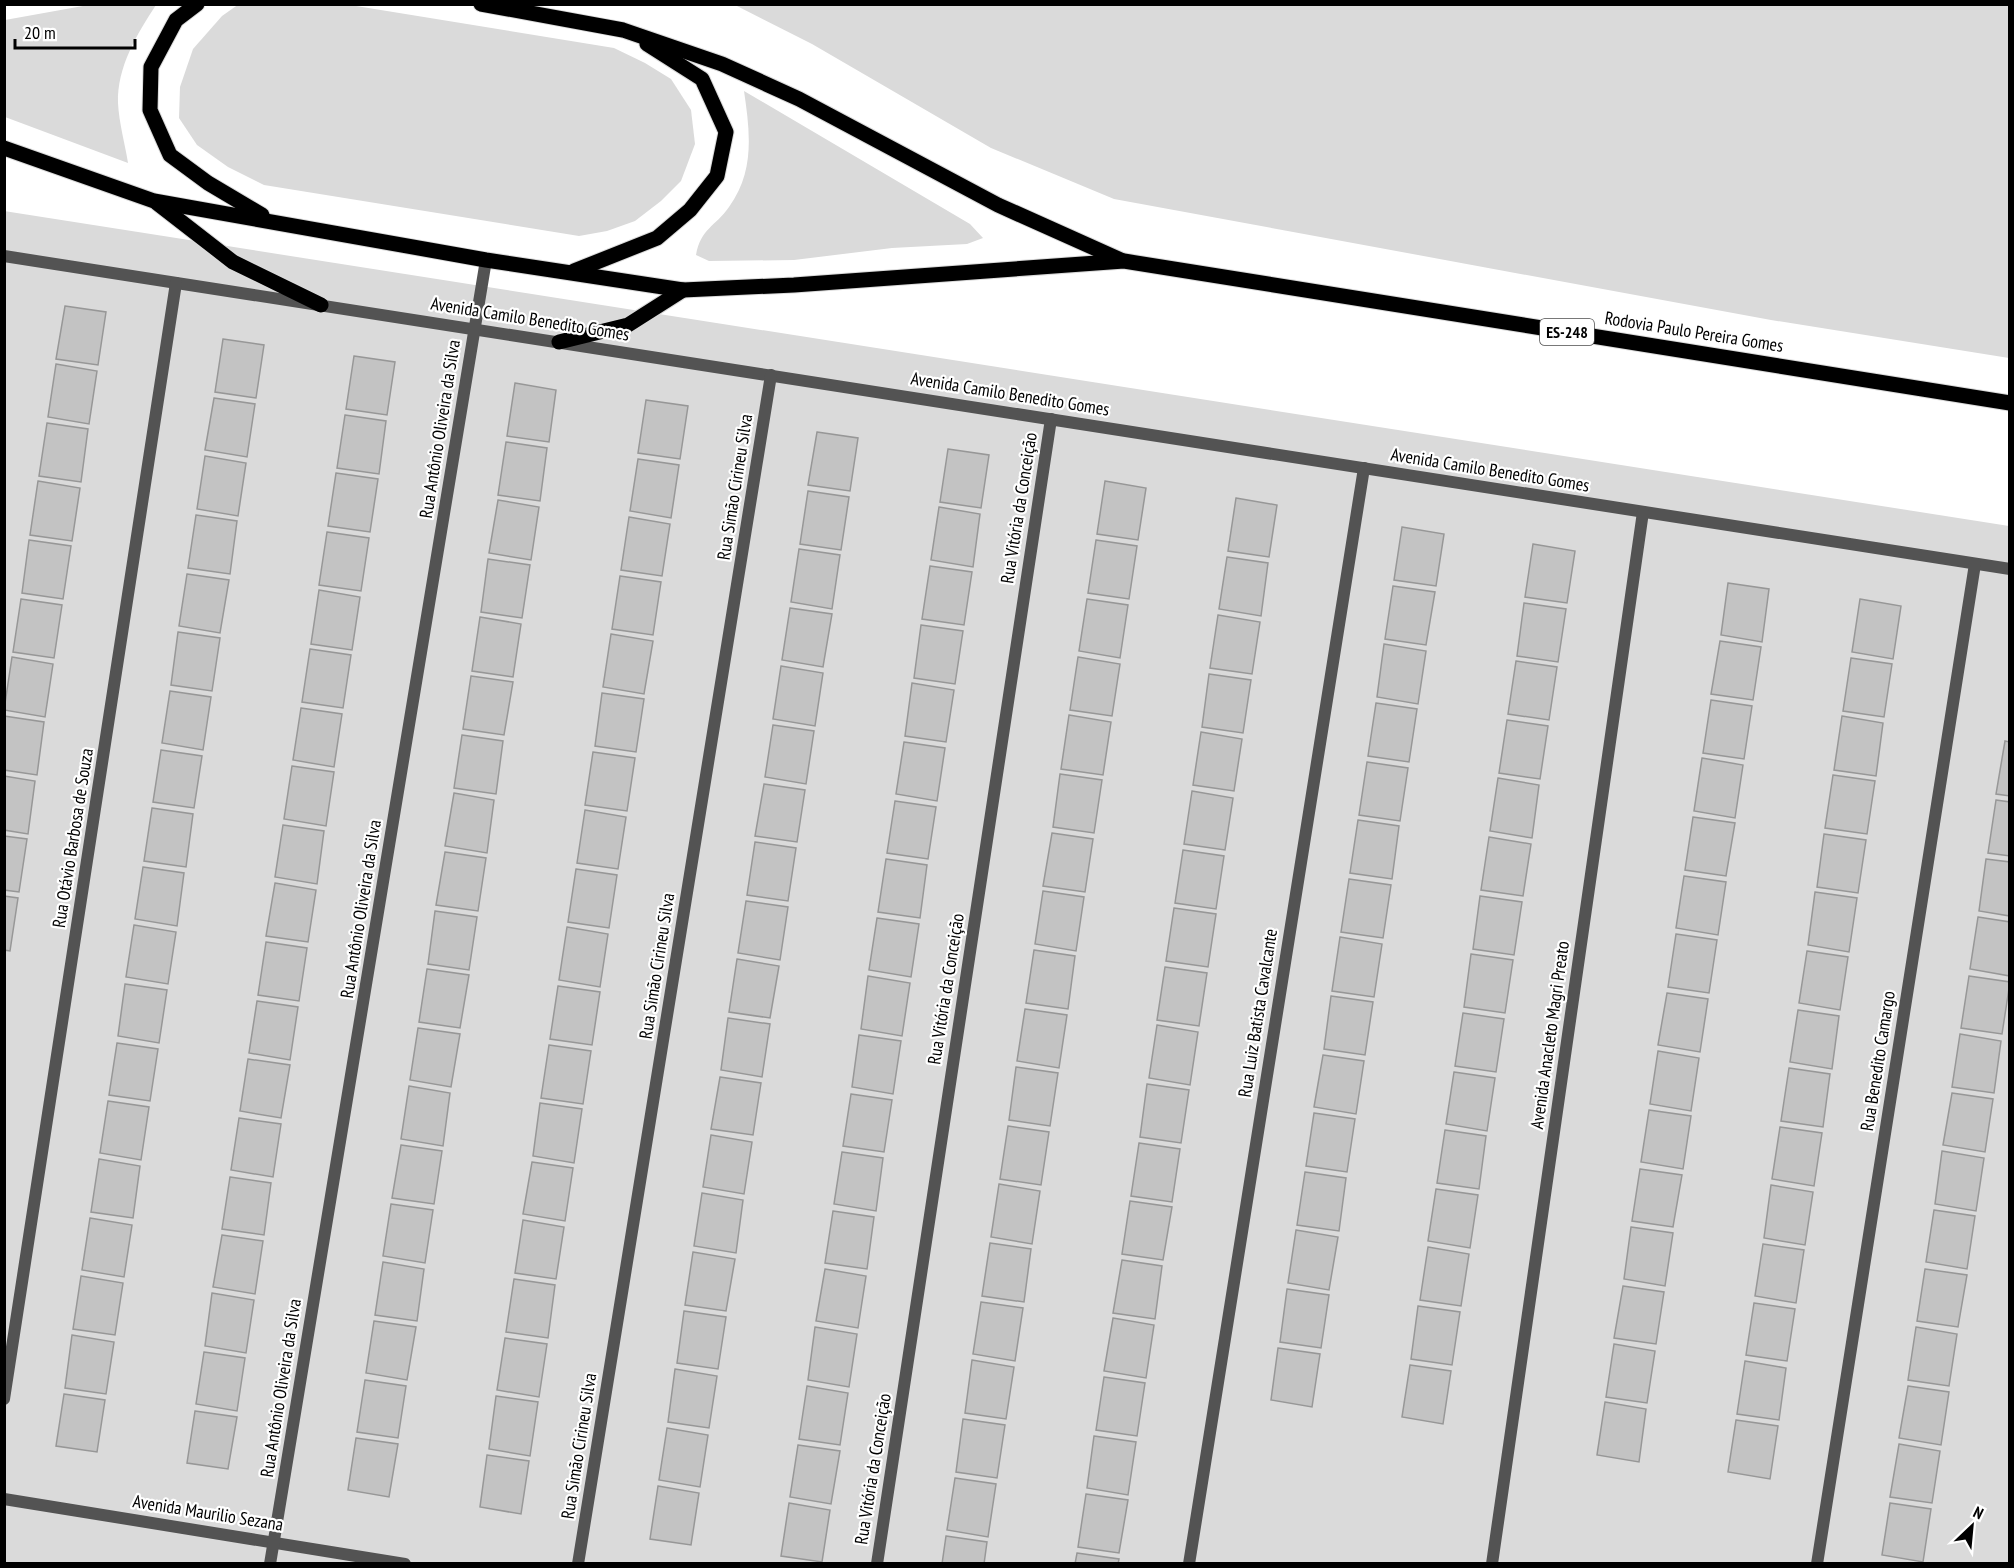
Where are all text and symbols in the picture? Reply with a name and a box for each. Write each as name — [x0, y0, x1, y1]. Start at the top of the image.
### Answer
scale bar — [15, 12, 135, 50]
text: 20 m — [24, 21, 56, 44]
street label: Avenida Camilo Benedito Gomes — [429, 291, 631, 346]
street label: Rodovia Paulo Pereira Gomes — [1603, 306, 1785, 357]
road number: ES-248 — [1540, 319, 1594, 345]
street label: Rua Antônio Oliveira da Silva — [414, 338, 465, 520]
street label: Avenida Camilo Benedito Gomes — [909, 366, 1111, 421]
street label: Rua Simão Cirineu Silva — [712, 412, 757, 562]
street label: Rua Vitória da Conceição — [995, 430, 1042, 585]
street label: Avenida Camilo Benedito Gomes — [1389, 442, 1591, 497]
street label: Rua Otávio Barbosa de Souza — [47, 747, 98, 929]
street label: Rua Antônio Oliveira da Silva — [335, 818, 386, 1000]
street label: Rua Simão Cirineu Silva — [634, 891, 679, 1041]
street label: Rua Vitória da Conceição — [922, 911, 969, 1066]
street label: Rua Luiz Batista Cavalcante — [1233, 927, 1282, 1099]
street label: Avenida Anacleto Magri Preato — [1525, 939, 1574, 1130]
street label: Rua Benedito Camargo — [1855, 989, 1900, 1133]
street label: Rua Antônio Oliveira da Silva — [255, 1297, 306, 1479]
street label: Rua Simão Cirineu Silva — [556, 1371, 601, 1521]
street label: Rua Vitória da Conceição — [849, 1391, 896, 1546]
street label: Avenida Maurilio Sezana — [131, 1489, 285, 1536]
north arrow — [1942, 1496, 2002, 1556]
text: N — [1970, 1502, 1987, 1523]

